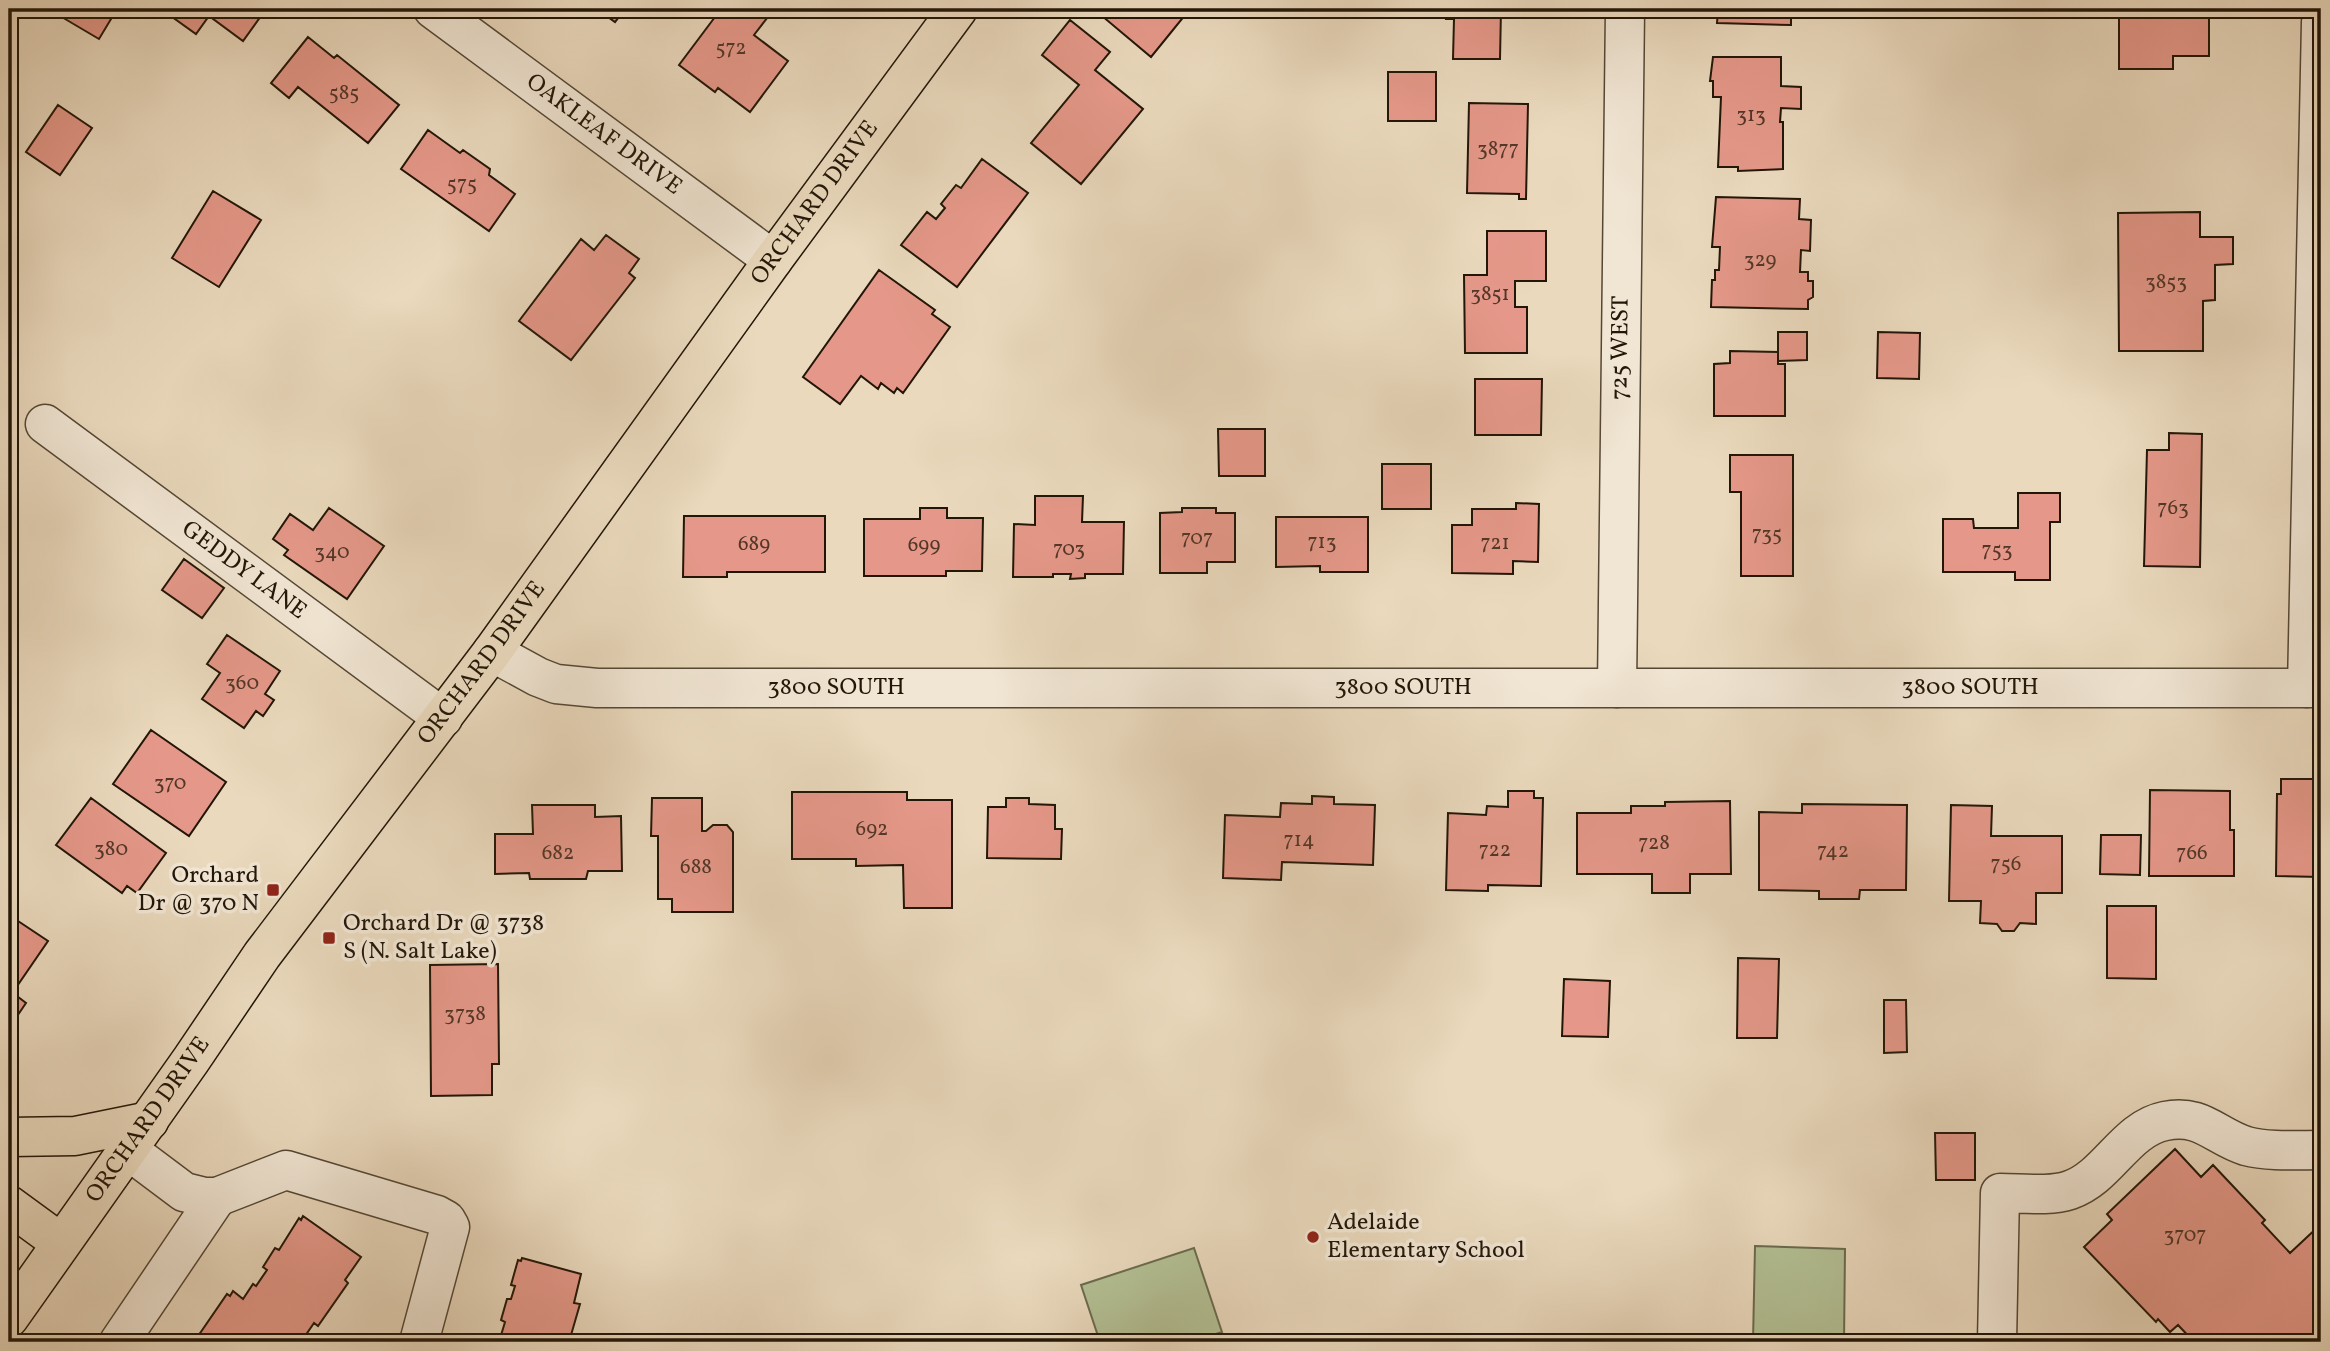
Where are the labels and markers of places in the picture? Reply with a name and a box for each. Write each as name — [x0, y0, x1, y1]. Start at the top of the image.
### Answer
place label: Orchard Dr @ 370 N — [138, 859, 259, 921]
marker: Orchard Dr @ 370 N — [265, 882, 281, 898]
place label: Orchard Dr @ 3738 S (N. Salt Lake) — [343, 907, 544, 969]
marker: Orchard Dr @ 3738 S (N. Salt Lake) — [321, 930, 337, 946]
place label: Adelaide Elementary School — [1327, 1206, 1525, 1268]
marker: Adelaide Elementary School — [1305, 1229, 1321, 1245]

